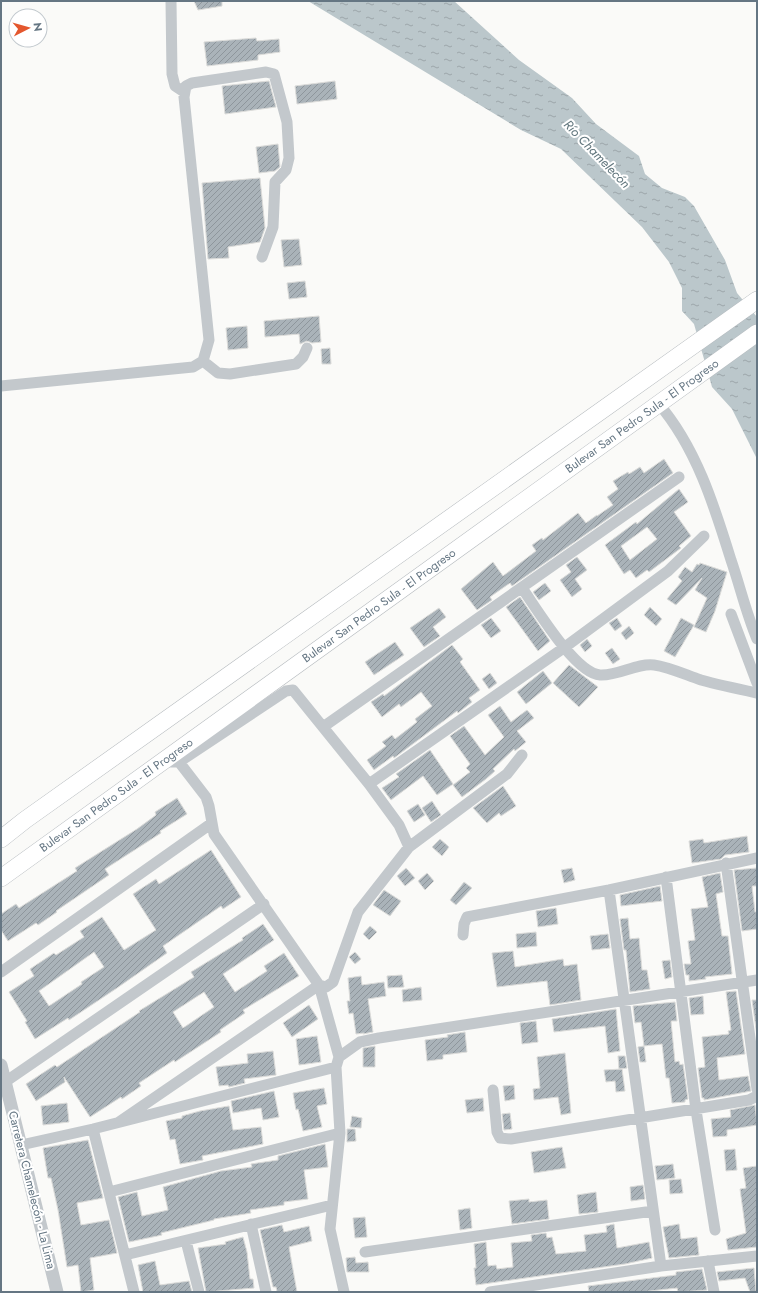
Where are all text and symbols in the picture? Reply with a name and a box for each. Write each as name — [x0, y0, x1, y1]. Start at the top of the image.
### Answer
north arrow — [8, 8, 48, 48]
text: N — [30, 22, 46, 32]
water label: Río Chamelecón — [559, 115, 635, 193]
street label: Bulevar San Pedro Sula - El Progreso — [561, 354, 723, 478]
street label: Bulevar San Pedro Sula - El Progreso — [298, 544, 460, 667]
street label: Bulevar San Pedro Sula - El Progreso — [36, 733, 197, 857]
street label: Carretera Chamelecón - La Lima — [4, 1109, 60, 1271]

